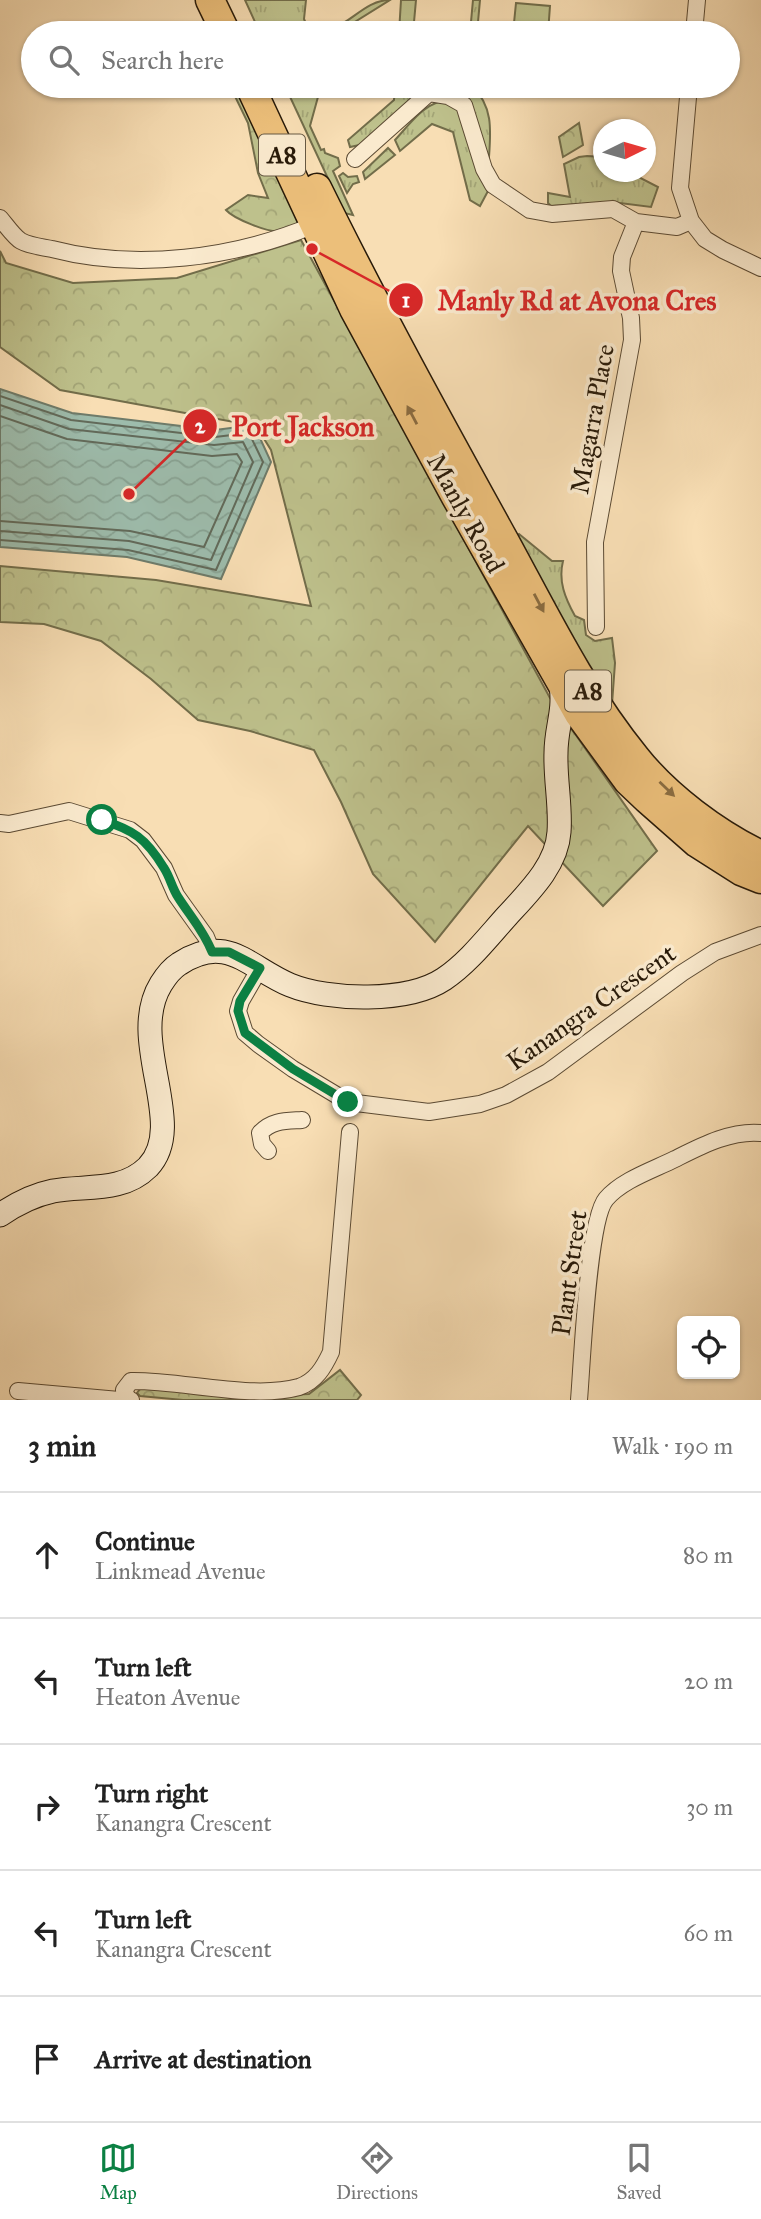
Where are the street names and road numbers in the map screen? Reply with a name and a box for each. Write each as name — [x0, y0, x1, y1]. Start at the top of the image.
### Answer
road number: A8 — [259, 134, 305, 176]
street label: Magarra Place — [563, 341, 621, 496]
street label: Manly Road — [420, 448, 512, 578]
road number: A8 — [565, 670, 611, 712]
street label: Kanangra Crescent — [500, 937, 682, 1077]
street label: Plant Street — [544, 1208, 594, 1338]

